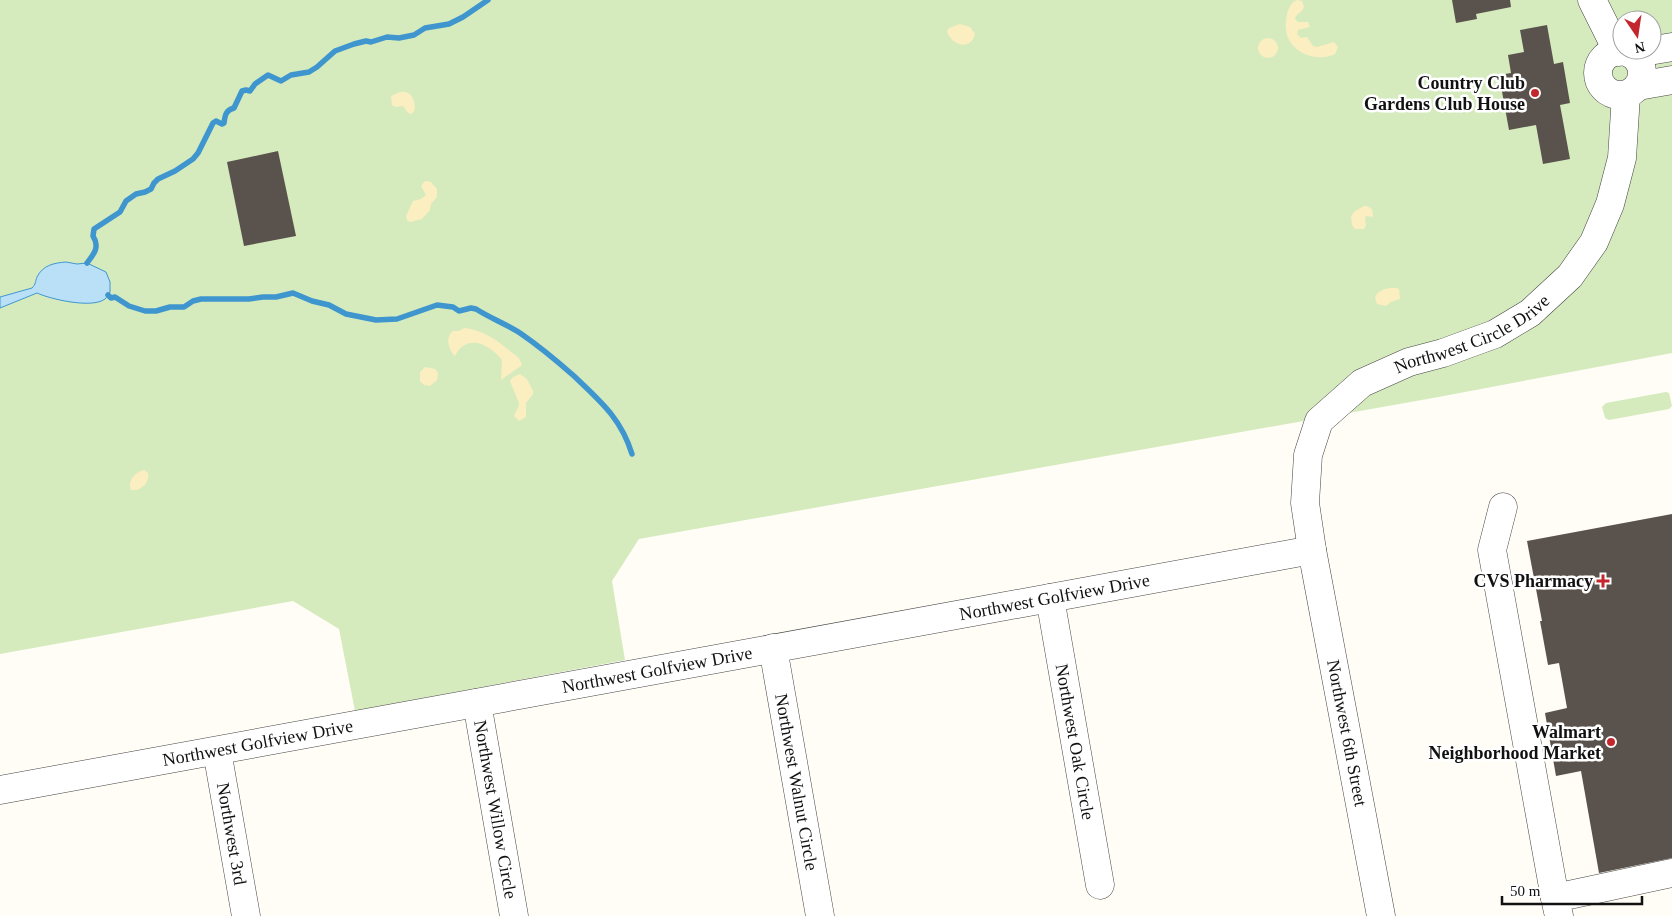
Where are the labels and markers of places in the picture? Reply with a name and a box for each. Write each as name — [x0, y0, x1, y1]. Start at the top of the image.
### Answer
place label: Country Club Gardens Club House — [1364, 73, 1525, 114]
marker: Country Club Gardens Club House — [1529, 87, 1541, 99]
place label: CVS Pharmacy — [1474, 571, 1593, 591]
marker: CVS Pharmacy — [1597, 575, 1609, 587]
place label: Walmart Neighborhood Market — [1429, 722, 1601, 763]
marker: Walmart Neighborhood Market — [1605, 736, 1617, 748]

